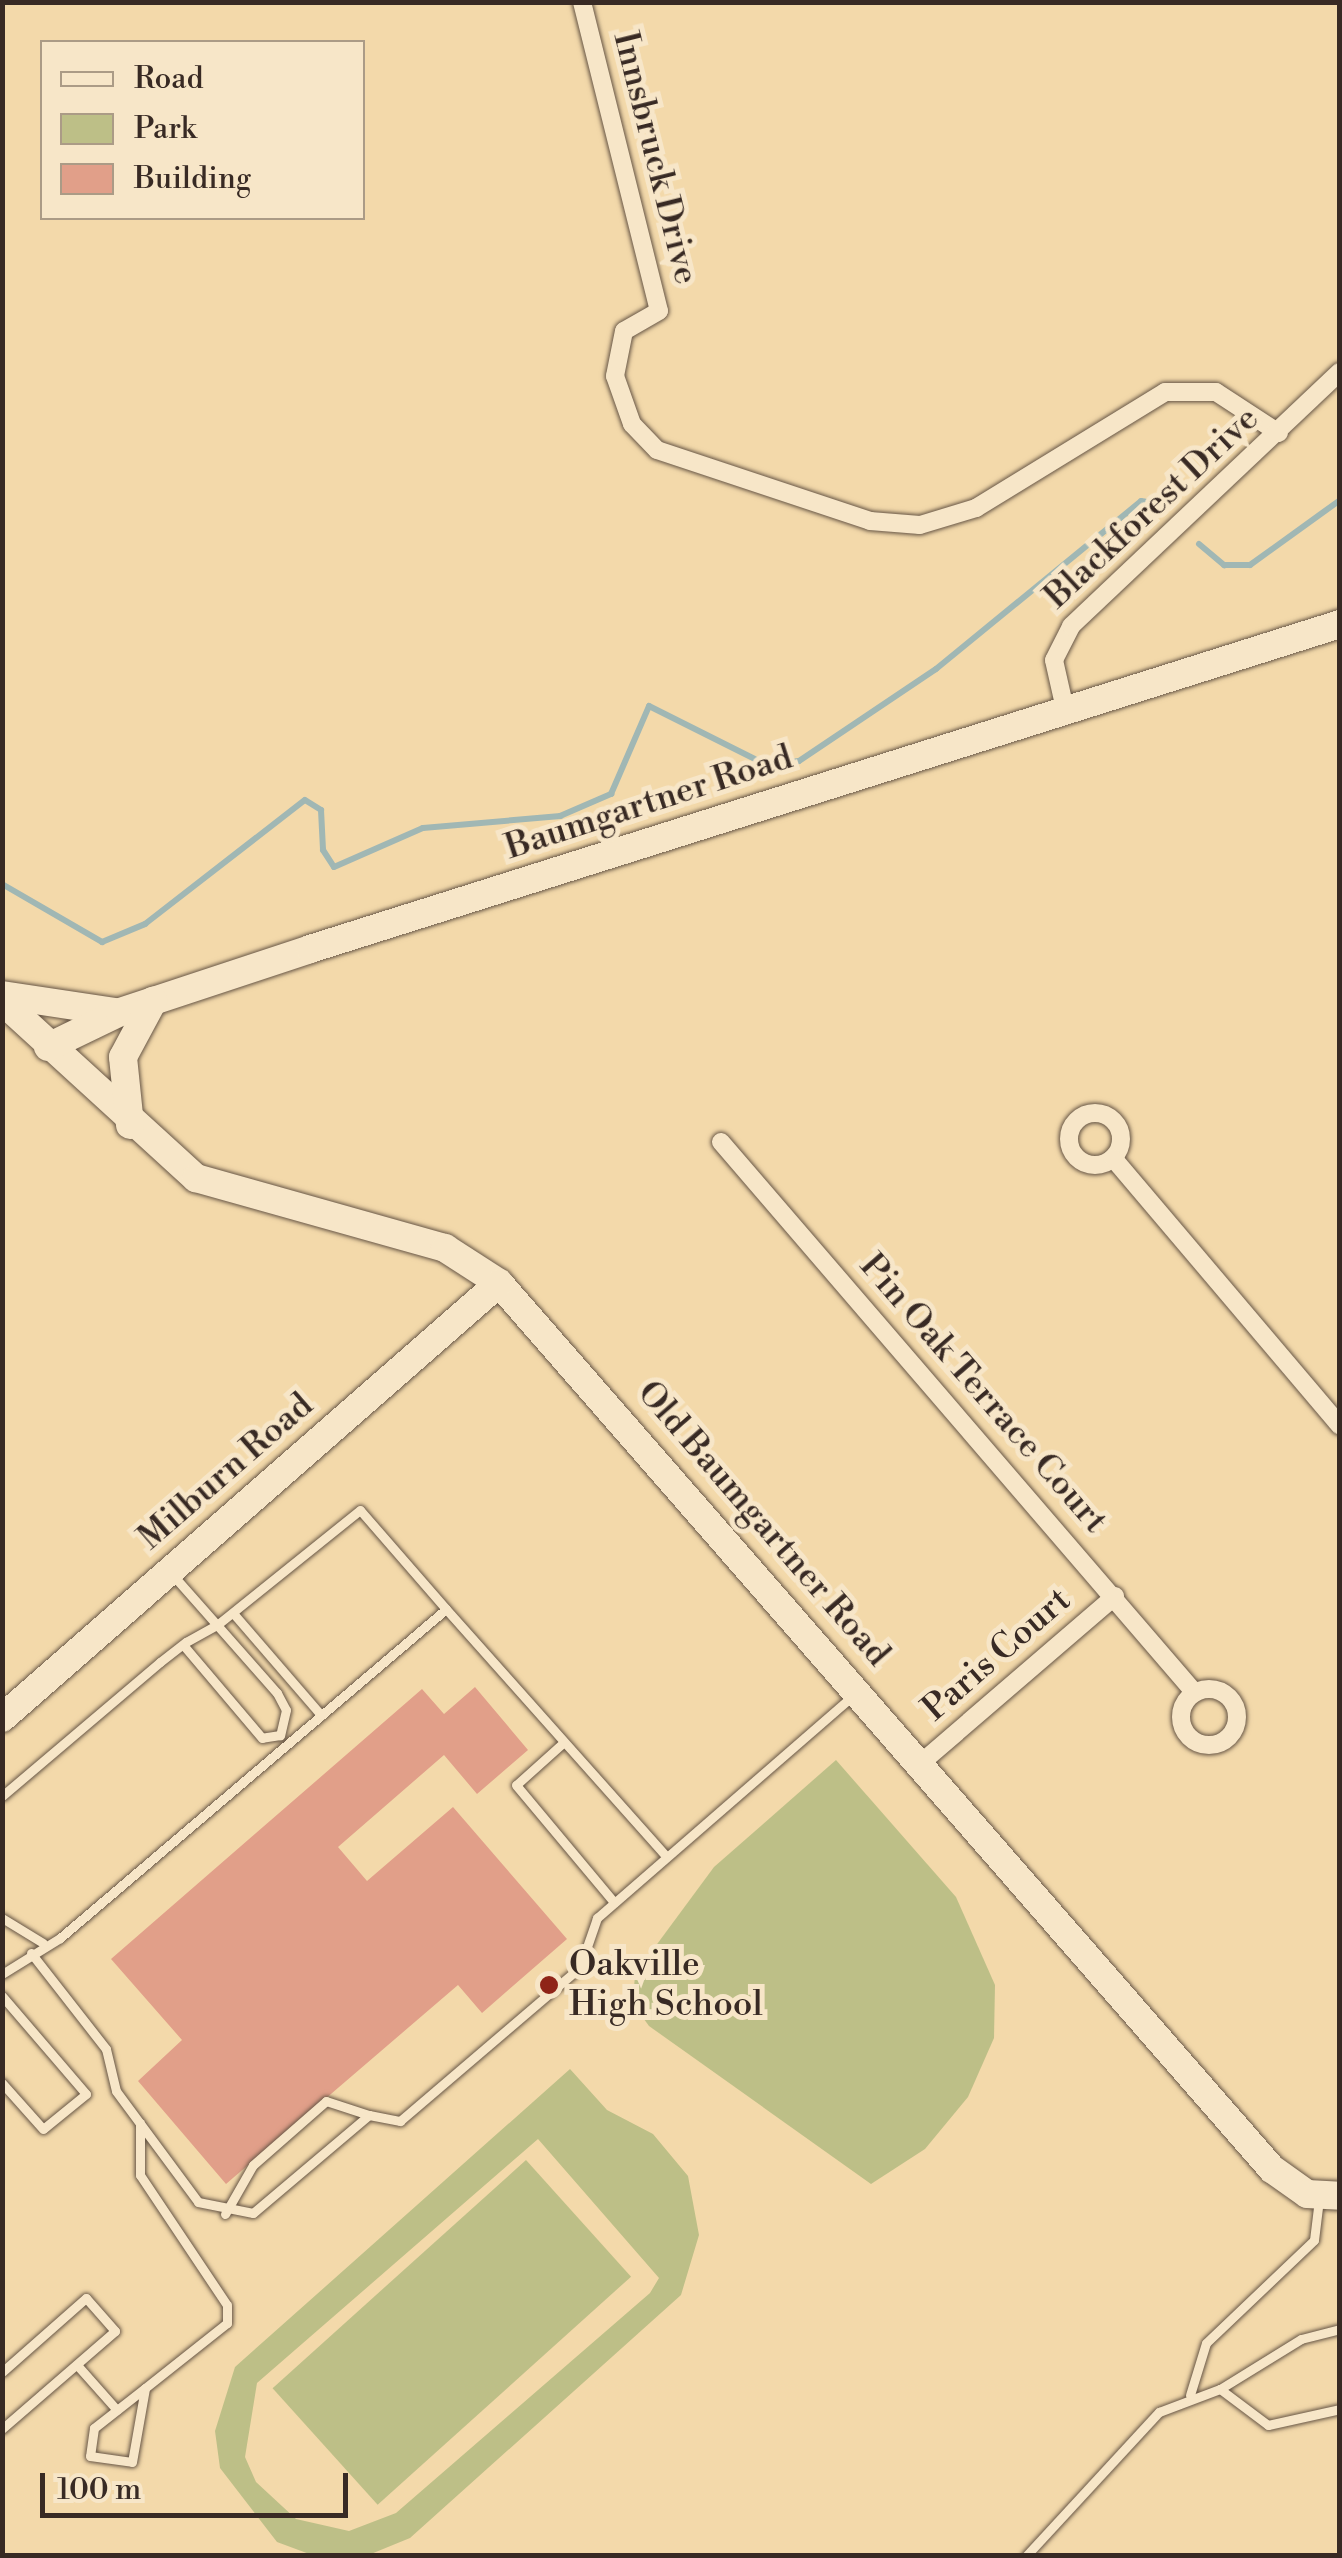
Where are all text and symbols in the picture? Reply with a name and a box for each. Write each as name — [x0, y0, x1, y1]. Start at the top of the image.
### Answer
street label: Innsbruck Drive — [603, 27, 707, 289]
legend — [40, 40, 365, 220]
text: Road — [134, 60, 204, 98]
text: Park — [134, 110, 196, 148]
text: Building — [134, 160, 251, 198]
street label: Blackforest Drive — [1036, 398, 1268, 618]
street label: Baumgartner Road — [500, 737, 798, 869]
street label: Pin Oak Terrace Court — [850, 1246, 1116, 1542]
street label: Old Baumgartner Road — [628, 1373, 898, 1675]
street label: Milburn Road — [130, 1385, 322, 1559]
street label: Paris Court — [915, 1579, 1079, 1731]
place label: Oakville High School — [569, 1944, 763, 2026]
marker: Oakville High School — [538, 1974, 560, 1996]
scale bar — [45, 2453, 352, 2515]
text: 100 m — [57, 2471, 141, 2509]

